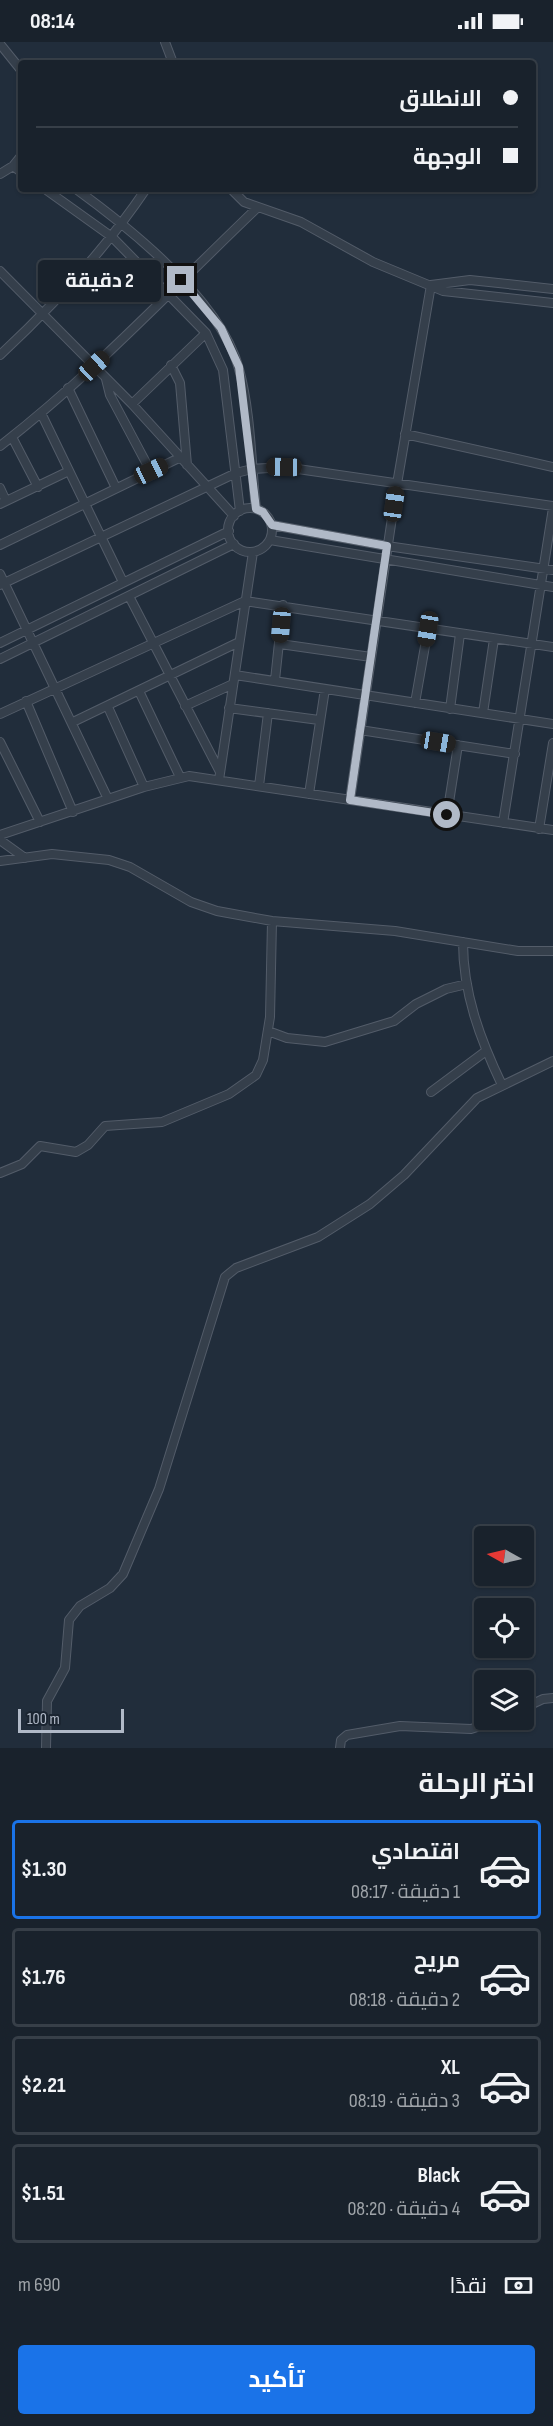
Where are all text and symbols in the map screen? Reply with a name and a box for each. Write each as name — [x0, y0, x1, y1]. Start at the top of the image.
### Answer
text: 08:14 — [30, 8, 75, 35]
text: الانطلاق — [399, 86, 482, 113]
text: الوجهة — [413, 144, 482, 171]
callout: 2 دقيقة — [37, 259, 160, 301]
route end — [167, 266, 194, 293]
text: 2 دقيقة — [65, 269, 134, 293]
car — [75, 347, 113, 385]
car — [131, 455, 171, 487]
car — [266, 458, 302, 476]
car — [383, 485, 405, 523]
car — [270, 606, 292, 644]
car — [416, 610, 440, 648]
car — [419, 730, 457, 754]
route start — [433, 801, 460, 828]
north arrow — [474, 1526, 534, 1586]
map controls — [474, 1526, 534, 1730]
button: locate — [474, 1598, 534, 1658]
button: layers — [474, 1670, 534, 1730]
scale bar — [18, 1706, 124, 1734]
text: 100 m — [27, 1710, 60, 1729]
text: اختر الرحلة — [419, 1768, 535, 1800]
text: اقتصادي — [371, 1839, 460, 1866]
icon: car — [478, 1843, 532, 1897]
text: $1.30 — [21, 1856, 67, 1883]
text: 1 دقيقة · 08:17 — [351, 1880, 460, 1904]
text: مريح — [414, 1947, 460, 1974]
icon: car — [478, 1951, 532, 2005]
text: $1.76 — [21, 1964, 66, 1991]
text: 2 دقيقة · 08:18 — [349, 1988, 460, 2012]
text: XL — [441, 2054, 460, 2081]
icon: car — [478, 2059, 532, 2113]
text: $2.21 — [21, 2072, 66, 2099]
text: 3 دقيقة · 08:19 — [349, 2089, 460, 2113]
text: Black — [418, 2162, 460, 2189]
icon: car — [478, 2167, 532, 2221]
text: $1.51 — [21, 2180, 65, 2207]
text: 4 دقيقة · 08:20 — [347, 2197, 460, 2221]
icon: cash — [502, 2269, 535, 2302]
text: 690 m — [18, 2273, 60, 2297]
text: نقدًا — [449, 2273, 487, 2300]
button: تأكيد — [18, 2345, 535, 2414]

